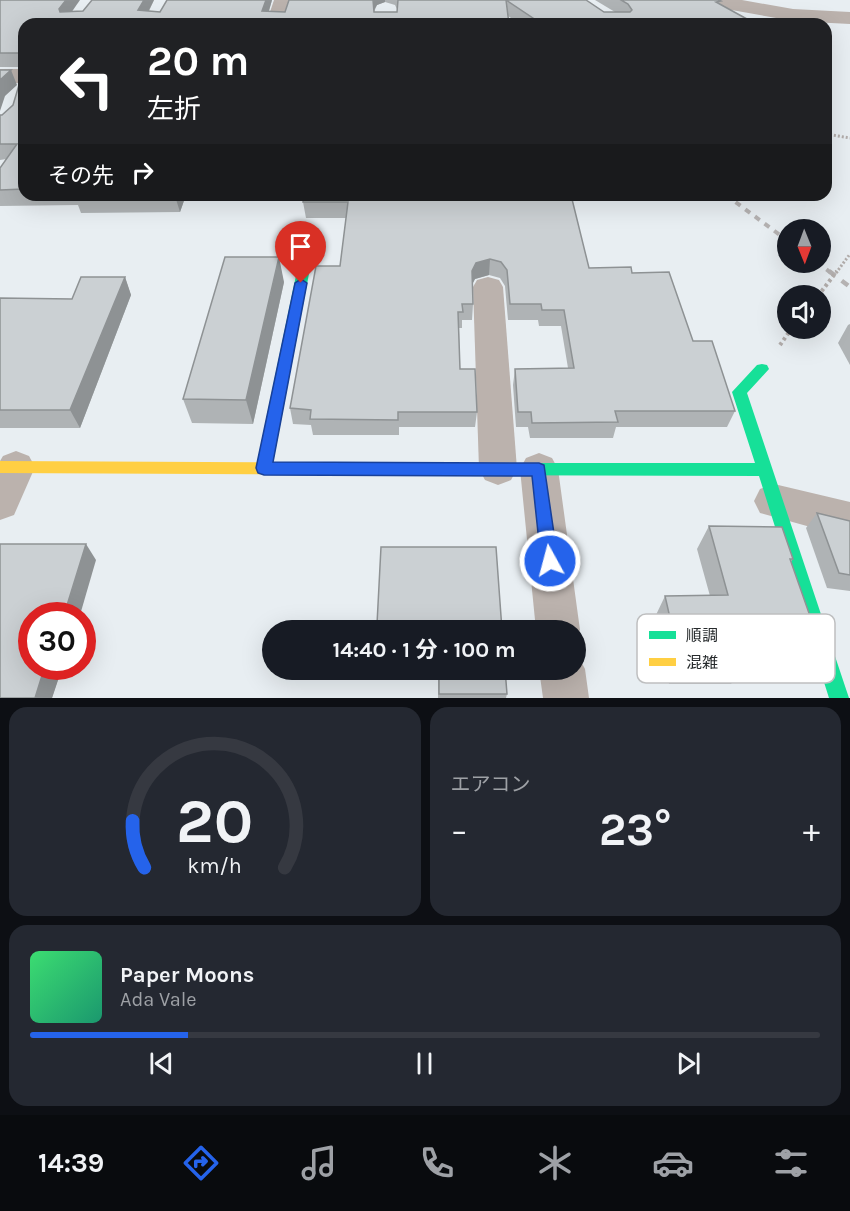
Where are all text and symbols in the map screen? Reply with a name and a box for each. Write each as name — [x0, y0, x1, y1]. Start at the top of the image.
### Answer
text: 20 m — [147, 36, 249, 86]
icon: left — [48, 42, 126, 120]
text: 左折 — [147, 93, 201, 125]
icon: right — [126, 156, 159, 189]
text: その先 — [48, 163, 114, 189]
north arrow — [777, 219, 831, 273]
map controls — [777, 219, 831, 339]
pin — [275, 221, 326, 283]
icon: arrive — [284, 230, 317, 263]
button: sound — [777, 285, 831, 339]
position arrow — [518, 529, 582, 593]
speed limit sign: 30 — [18, 602, 96, 680]
legend — [637, 614, 835, 683]
text: 順調 — [686, 626, 718, 645]
text: 14:40 · 1 分 · 100 m — [332, 637, 516, 663]
text: 混雑 — [686, 653, 718, 672]
text: エアコン — [451, 773, 531, 796]
text: 20 — [176, 785, 253, 858]
text: 23° — [599, 804, 672, 856]
text: − — [451, 811, 468, 849]
text: + — [803, 811, 820, 849]
text: km/h — [188, 854, 242, 879]
text: Paper Moons — [120, 962, 254, 988]
text: Ada Vale — [120, 988, 197, 1011]
icon: previous — [145, 1047, 178, 1080]
icon: pause — [408, 1047, 441, 1080]
icon: next — [672, 1047, 705, 1080]
icon: directions — [180, 1142, 222, 1184]
icon: music — [298, 1142, 340, 1184]
icon: phone — [416, 1142, 458, 1184]
icon: climate — [534, 1142, 576, 1184]
icon: car — [652, 1142, 694, 1184]
icon: filters — [770, 1142, 812, 1184]
text: 14:39 — [38, 1147, 104, 1179]

